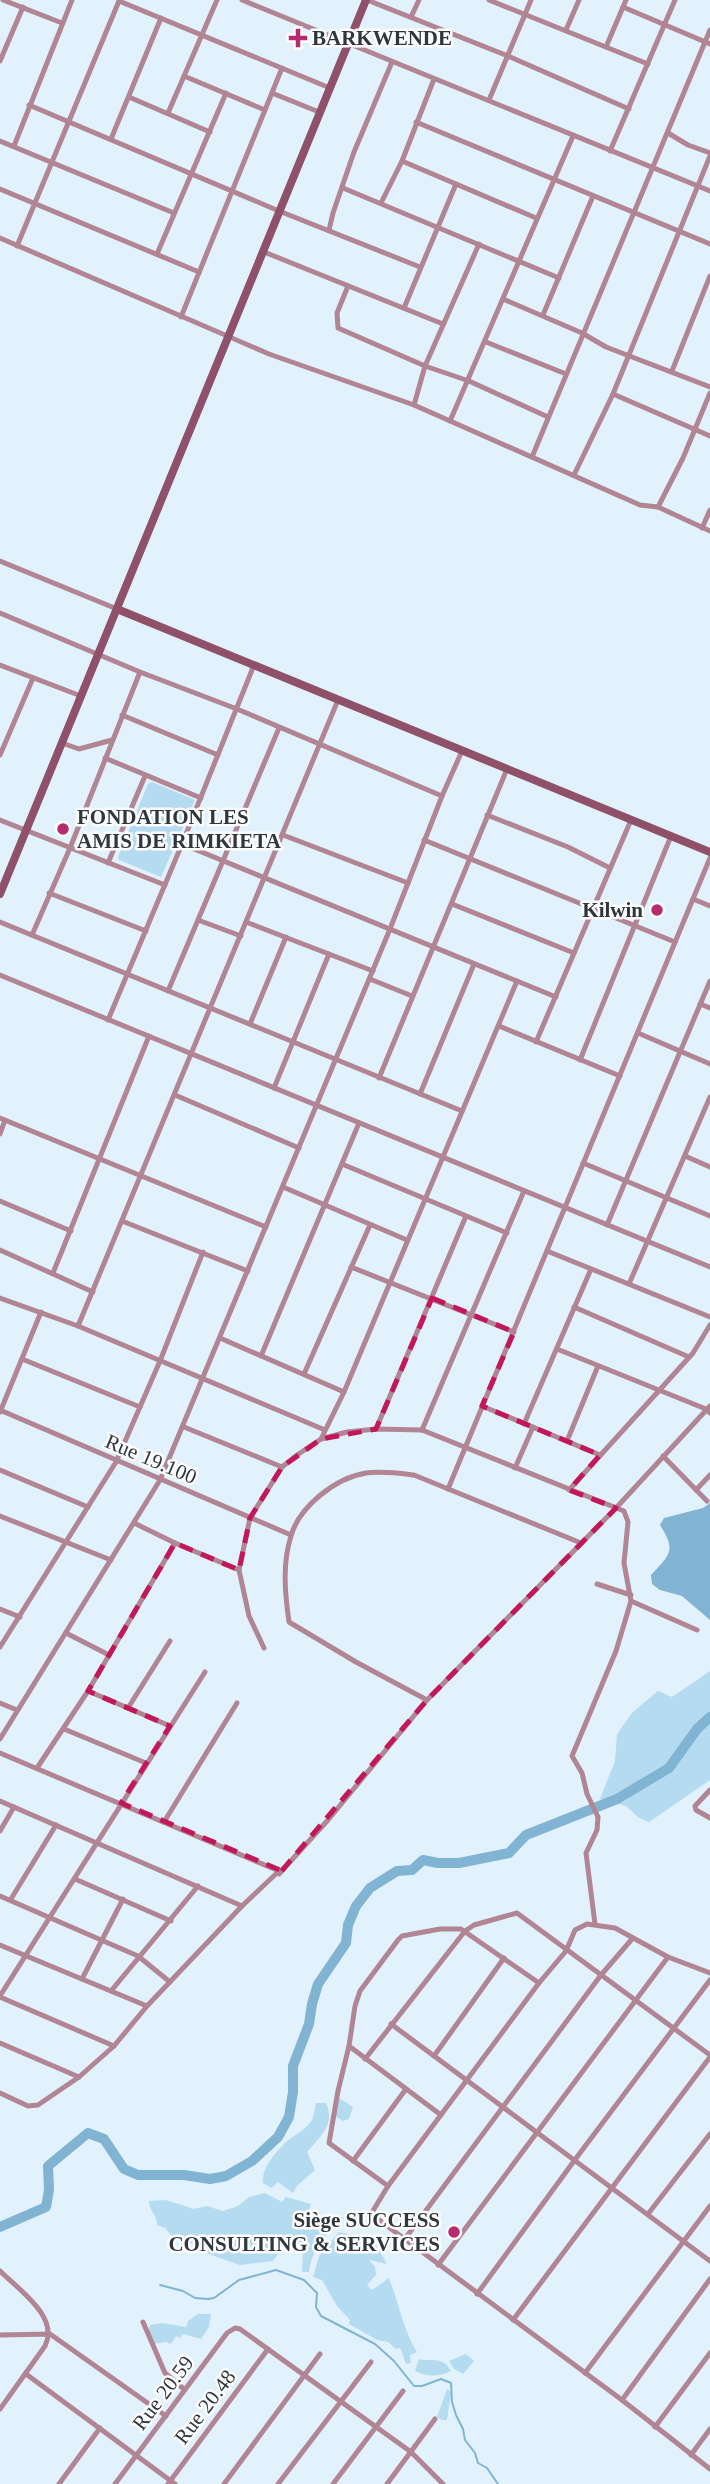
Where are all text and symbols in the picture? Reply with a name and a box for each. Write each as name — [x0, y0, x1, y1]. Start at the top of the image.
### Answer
place label: BARKWENDE — [312, 26, 452, 50]
marker: BARKWENDE — [290, 30, 306, 46]
place label: FONDATION LES AMIS DE RIMKIETA — [77, 805, 282, 853]
marker: FONDATION LES AMIS DE RIMKIETA — [55, 821, 71, 837]
place label: Kilwin — [582, 898, 643, 922]
marker: Kilwin — [649, 902, 665, 918]
street label: Rue 19.100 — [102, 1429, 200, 1489]
place label: Siège SUCCESS CONSULTING & SERVICES — [168, 2208, 440, 2256]
marker: Siège SUCCESS CONSULTING & SERVICES — [446, 2224, 462, 2240]
street label: Rue 20.59 — [127, 2351, 199, 2435]
street label: Rue 20.48 — [169, 2365, 241, 2449]

